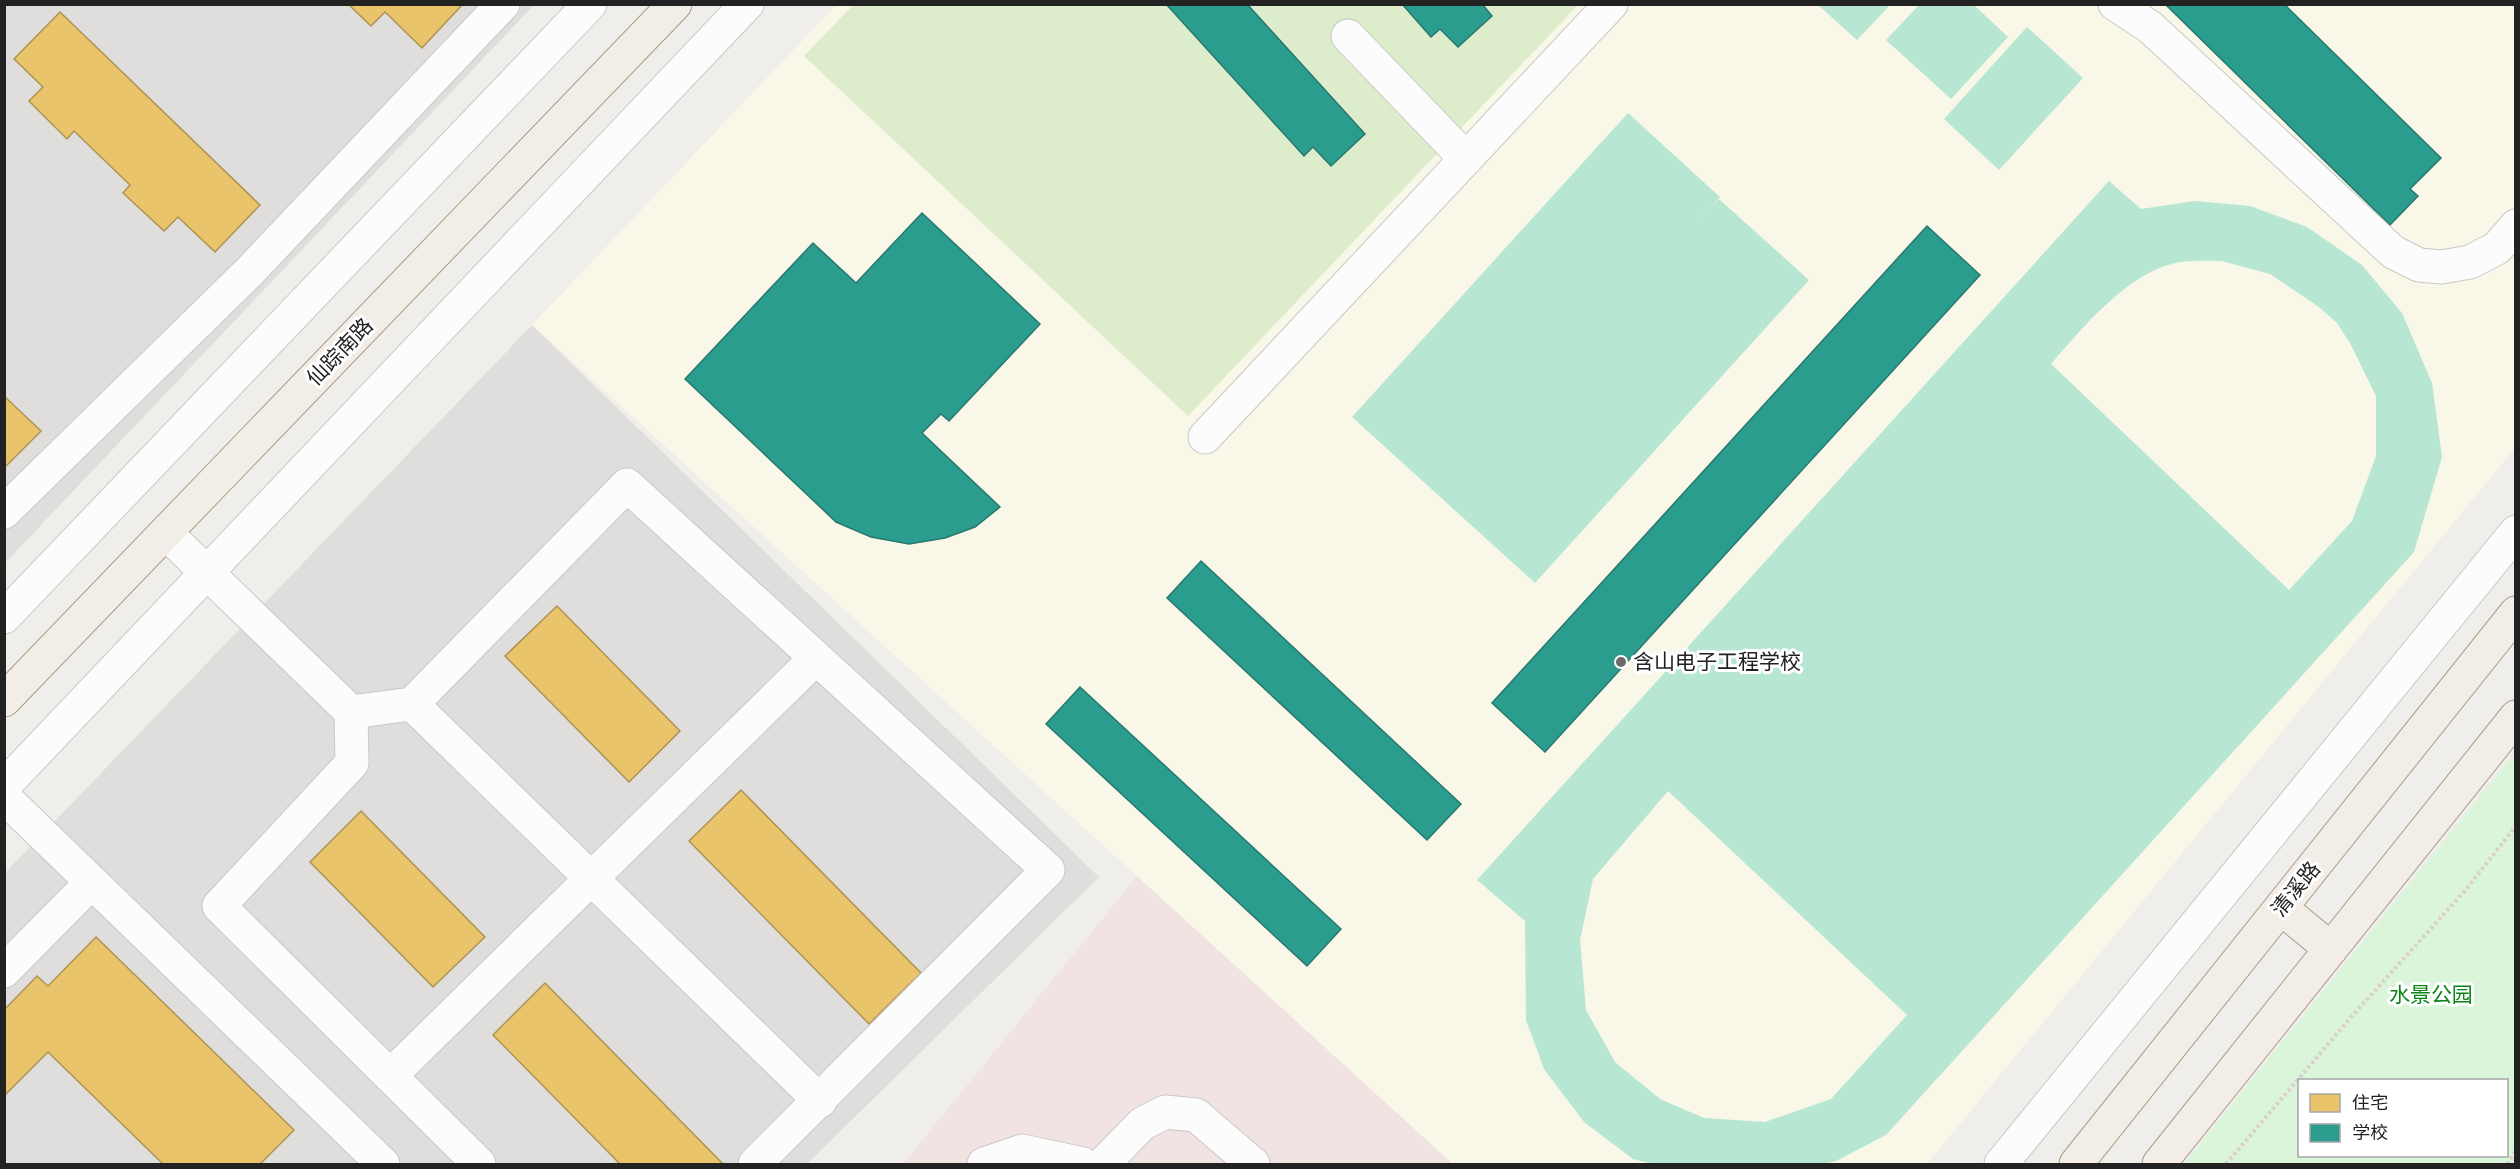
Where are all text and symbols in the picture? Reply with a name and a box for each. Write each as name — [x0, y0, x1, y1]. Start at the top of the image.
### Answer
street label: 仙踪南路 — [301, 313, 379, 391]
place label: 含山电子工程学校 — [1633, 649, 1801, 675]
marker: 含山电子工程学校 — [1614, 655, 1628, 669]
street label: 清溪路 — [2266, 856, 2326, 922]
park label: 水景公园 — [2389, 982, 2473, 1008]
legend — [2298, 1079, 2508, 1157]
text: 住宅 — [2352, 1092, 2388, 1114]
text: 学校 — [2352, 1122, 2388, 1144]

